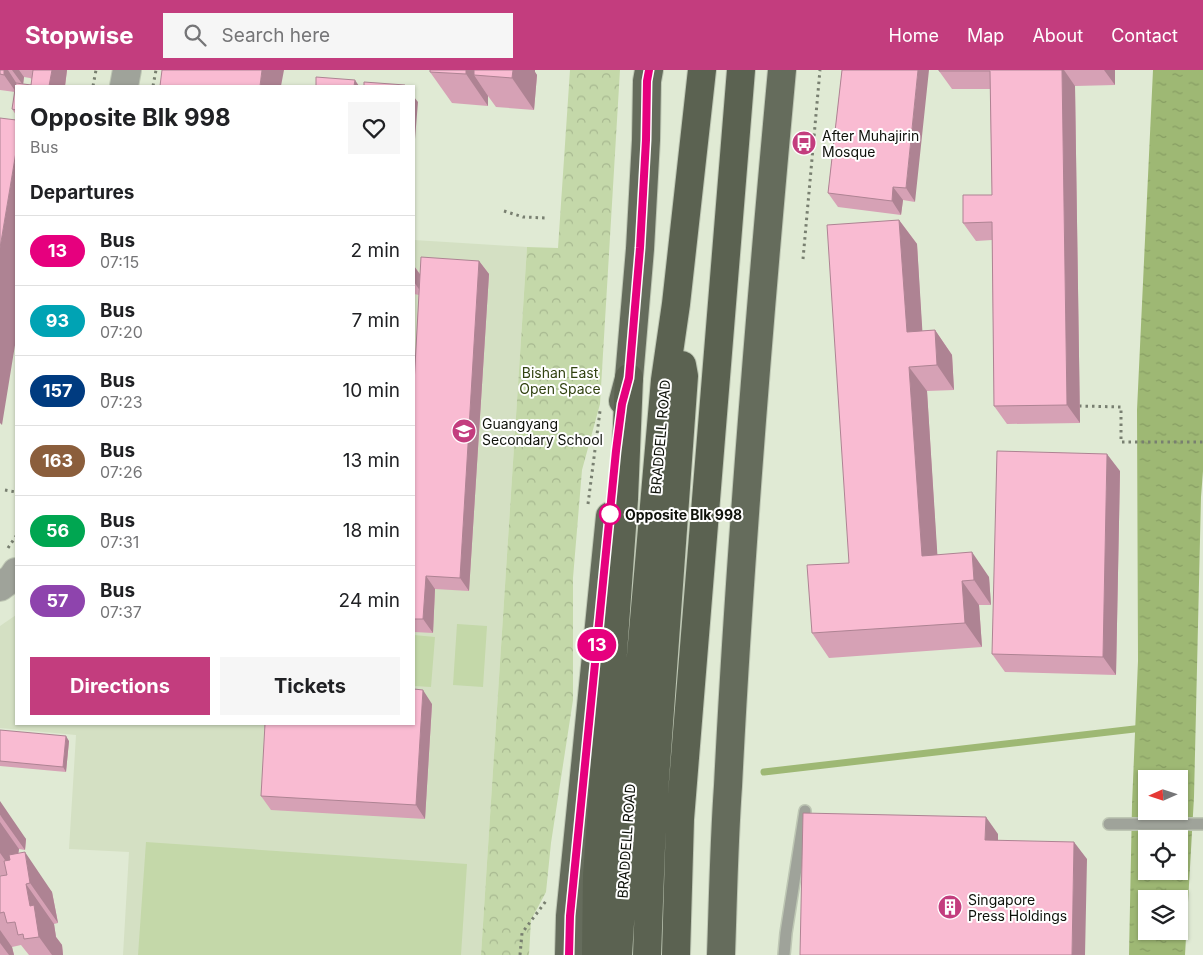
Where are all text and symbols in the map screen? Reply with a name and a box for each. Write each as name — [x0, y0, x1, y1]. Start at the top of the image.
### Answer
search box — [163, 13, 513, 58]
text: Stopwise — [25, 21, 133, 50]
icon: search — [181, 21, 209, 49]
text: Search here — [221, 24, 330, 47]
text: Home — [889, 25, 939, 46]
text: Map — [967, 25, 1004, 46]
text: About — [1032, 25, 1083, 46]
text: Contact — [1111, 25, 1178, 46]
button: heart — [348, 102, 400, 154]
text: Opposite Blk 998 — [30, 103, 231, 132]
place label: After Muhajirin Mosque — [822, 127, 919, 160]
bus stop icon: After Muhajirin Mosque — [791, 130, 817, 156]
text: Bus — [30, 137, 58, 157]
text: Departures — [30, 181, 134, 204]
text: Bus — [100, 229, 135, 252]
text: 2 min — [351, 239, 400, 262]
text: 13 — [48, 240, 67, 261]
text: 07:15 — [100, 252, 139, 272]
text: Bus — [100, 299, 135, 322]
text: 7 min — [351, 309, 400, 332]
text: 93 — [46, 310, 69, 331]
text: 07:20 — [100, 322, 143, 342]
park label: Bishan East Open Space — [519, 364, 601, 397]
text: Bus — [100, 369, 135, 392]
text: 10 min — [342, 379, 400, 402]
street label: BRADDELL ROAD — [647, 379, 673, 495]
text: 157 — [43, 380, 72, 401]
text: 07:23 — [100, 392, 143, 412]
place label: Guangyang Secondary School — [482, 415, 603, 448]
school or university icon: Guangyang Secondary School — [451, 418, 477, 444]
text: Bus — [100, 439, 135, 462]
text: 13 min — [343, 449, 400, 472]
text: 163 — [42, 450, 73, 471]
text: 07:26 — [100, 462, 143, 482]
marker: Opposite Blk 998 — [599, 503, 621, 525]
place label: Opposite Blk 998 — [625, 506, 742, 523]
text: Bus — [100, 509, 135, 532]
text: 18 min — [343, 519, 400, 542]
text: 56 — [46, 520, 69, 541]
text: 07:31 — [100, 532, 139, 552]
text: Bus — [100, 579, 135, 602]
text: 24 min — [339, 589, 400, 612]
text: 57 — [47, 590, 68, 611]
text: 07:37 — [100, 602, 142, 622]
line badge: 13 — [574, 629, 620, 661]
text: 13 — [587, 634, 607, 655]
button: Directions — [30, 657, 210, 715]
button: Tickets — [220, 657, 400, 715]
north arrow — [1138, 770, 1188, 820]
map controls — [1138, 770, 1188, 940]
street label: BRADDELL ROAD — [614, 783, 638, 899]
button: locate — [1138, 830, 1188, 880]
button: layers — [1138, 890, 1188, 940]
place label: Singapore Press Holdings — [968, 891, 1067, 924]
building icon: Singapore Press Holdings — [937, 894, 963, 920]

